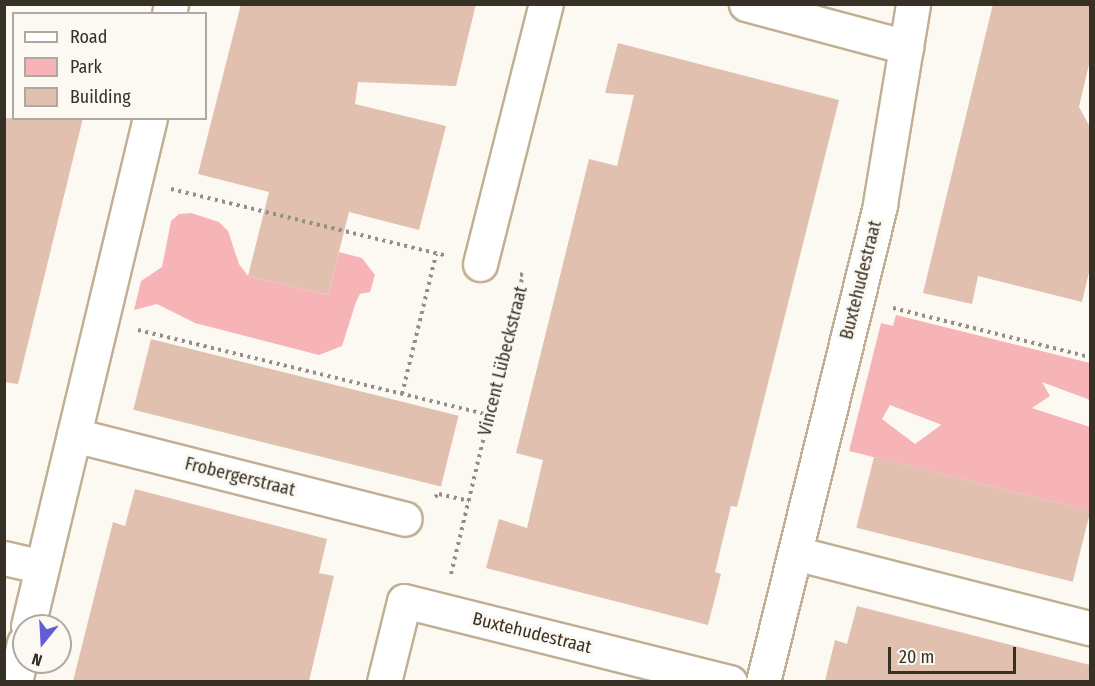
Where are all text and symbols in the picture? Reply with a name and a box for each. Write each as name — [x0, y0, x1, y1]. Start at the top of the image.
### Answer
legend — [12, 12, 207, 120]
text: Road — [70, 26, 107, 48]
text: Park — [70, 56, 102, 78]
text: Building — [70, 86, 131, 108]
street label: Buxtehudestraat — [836, 218, 886, 342]
street label: Vincent Lübeckstraat — [474, 284, 532, 438]
street label: Frobergerstraat — [183, 453, 297, 501]
street label: Buxtehudestraat — [470, 608, 594, 658]
north arrow — [12, 614, 72, 674]
scale bar — [891, 635, 1018, 673]
text: 20 m — [899, 646, 934, 668]
text: N — [29, 649, 44, 670]

